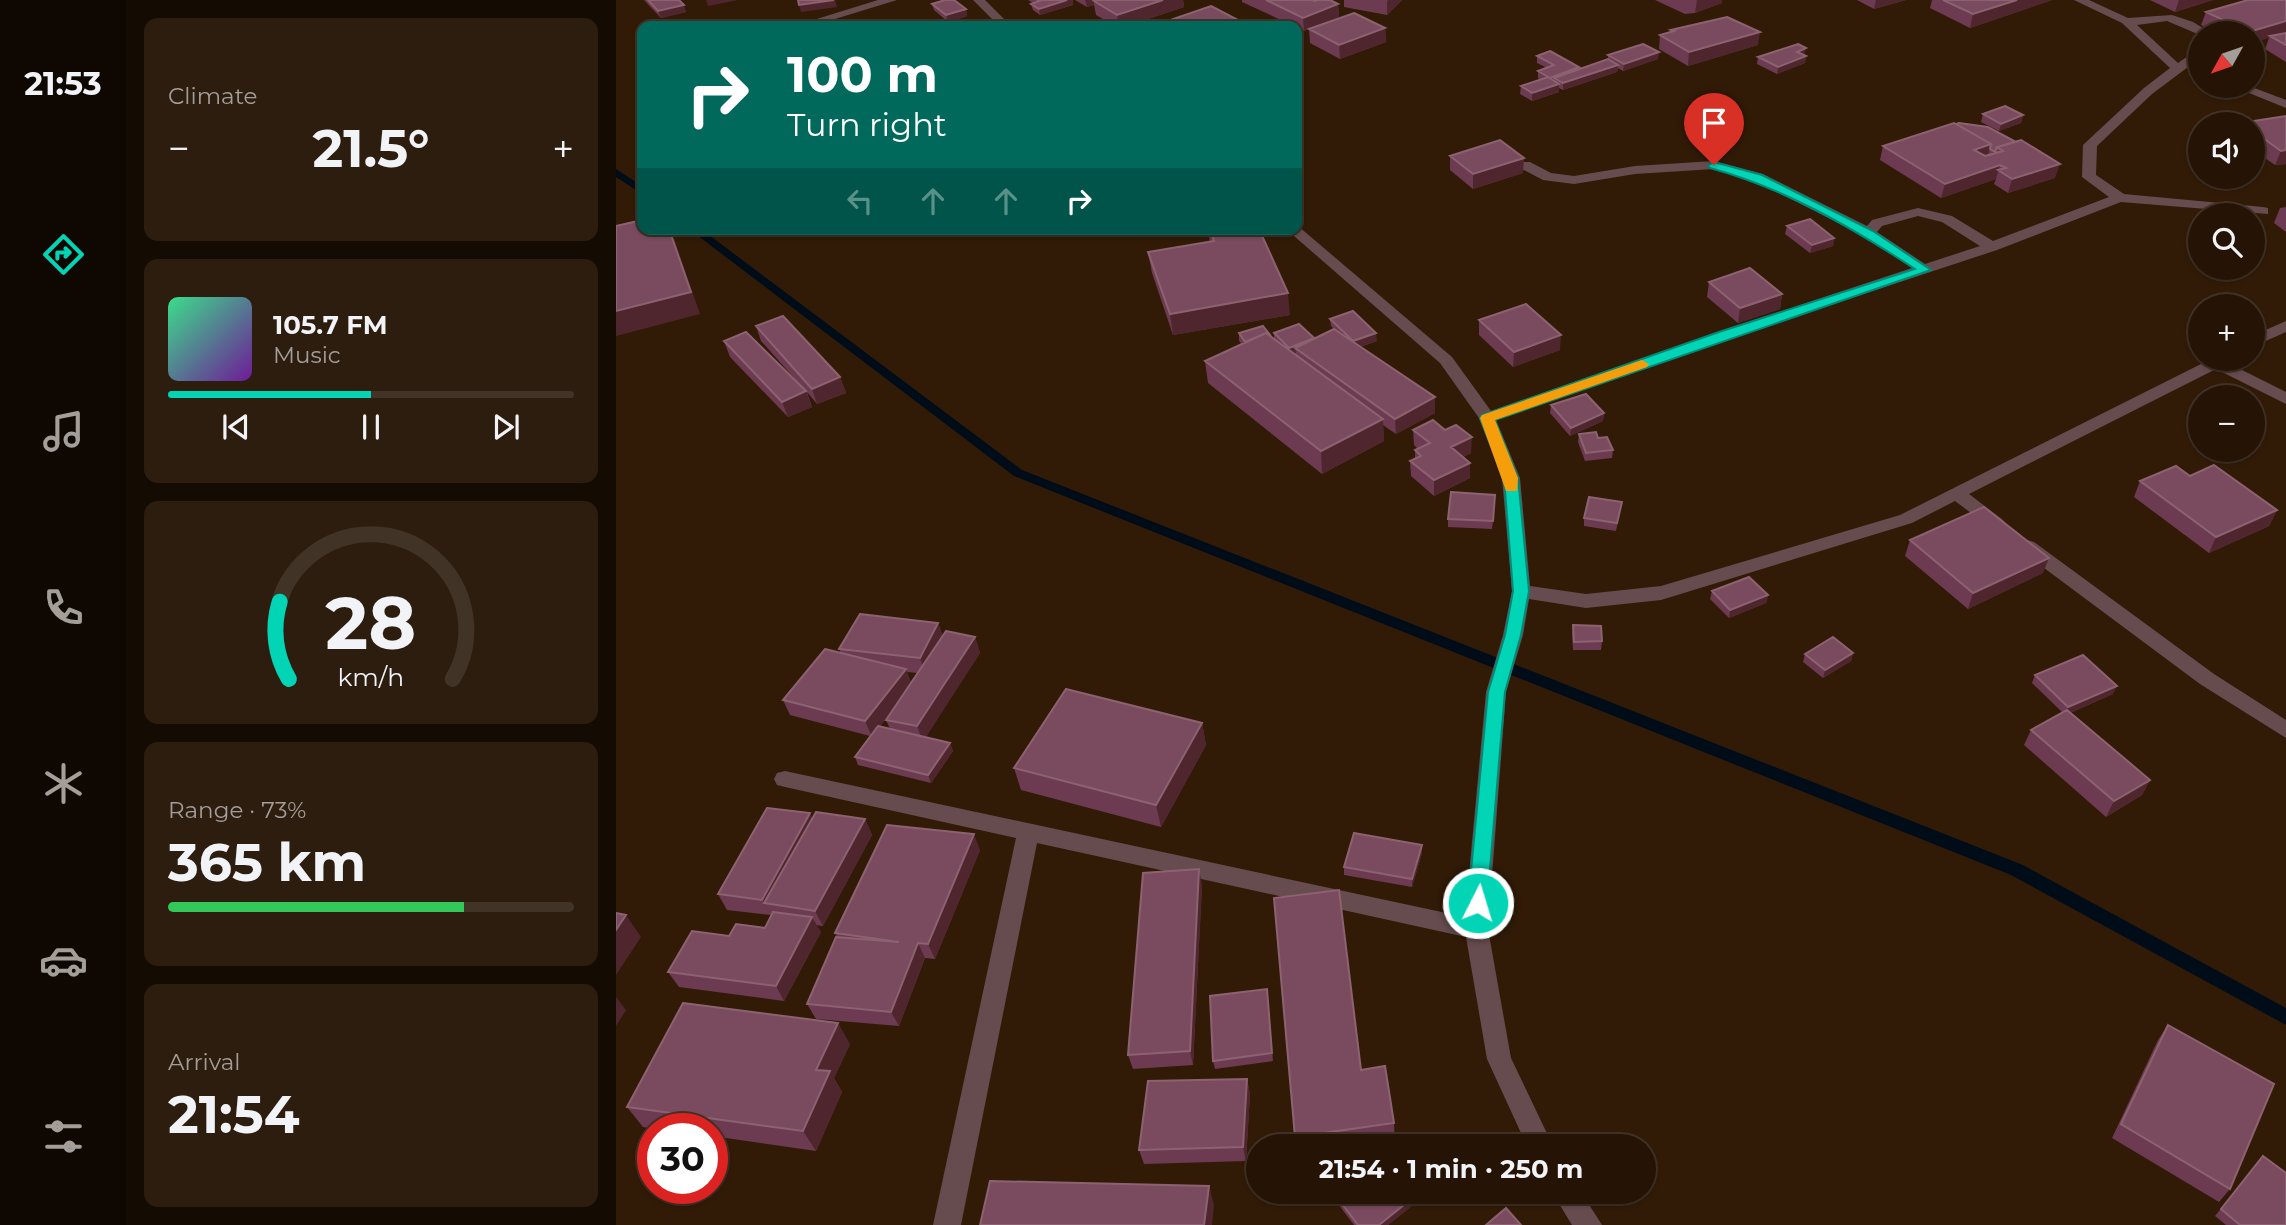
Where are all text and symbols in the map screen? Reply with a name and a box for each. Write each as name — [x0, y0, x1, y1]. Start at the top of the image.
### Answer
north arrow — [2188, 21, 2264, 98]
map controls — [2188, 21, 2265, 462]
text: 100 m — [787, 45, 938, 104]
icon: right — [672, 49, 763, 140]
text: 21:53 — [24, 64, 102, 103]
text: Climate — [168, 82, 257, 110]
pin — [1684, 93, 1744, 165]
icon: arrive — [1695, 104, 1733, 142]
text: Turn right — [787, 105, 947, 144]
button: sound — [2188, 112, 2265, 189]
text: 21.5° — [312, 117, 430, 180]
text: − — [168, 125, 190, 172]
text: + — [552, 125, 574, 172]
icon: left — [841, 182, 879, 220]
icon: ahead — [914, 182, 952, 220]
icon: ahead — [987, 182, 1025, 220]
icon: right — [1060, 182, 1098, 220]
button: search — [2188, 203, 2265, 280]
icon: directions — [39, 230, 88, 279]
button: + — [2188, 294, 2265, 371]
text: 105.7 FM — [273, 309, 388, 341]
text: Music — [273, 341, 341, 369]
button: − — [2188, 385, 2265, 462]
icon: music — [39, 407, 88, 456]
icon: previous — [217, 408, 255, 446]
icon: pause — [352, 408, 390, 446]
icon: next — [487, 408, 525, 446]
text: 28 — [326, 579, 417, 667]
icon: phone — [39, 583, 88, 632]
text: km/h — [338, 661, 404, 691]
icon: climate — [39, 759, 88, 808]
text: Range · 73% — [168, 796, 306, 824]
text: 365 km — [168, 831, 366, 894]
position arrow — [1441, 866, 1515, 940]
icon: car — [39, 936, 88, 985]
text: Arrival — [168, 1048, 241, 1076]
text: 21:54 — [168, 1083, 299, 1146]
icon: filters — [39, 1112, 88, 1161]
speed limit sign: 30 — [637, 1113, 728, 1204]
text: 21:54 · 1 min · 250 m — [1319, 1153, 1583, 1185]

